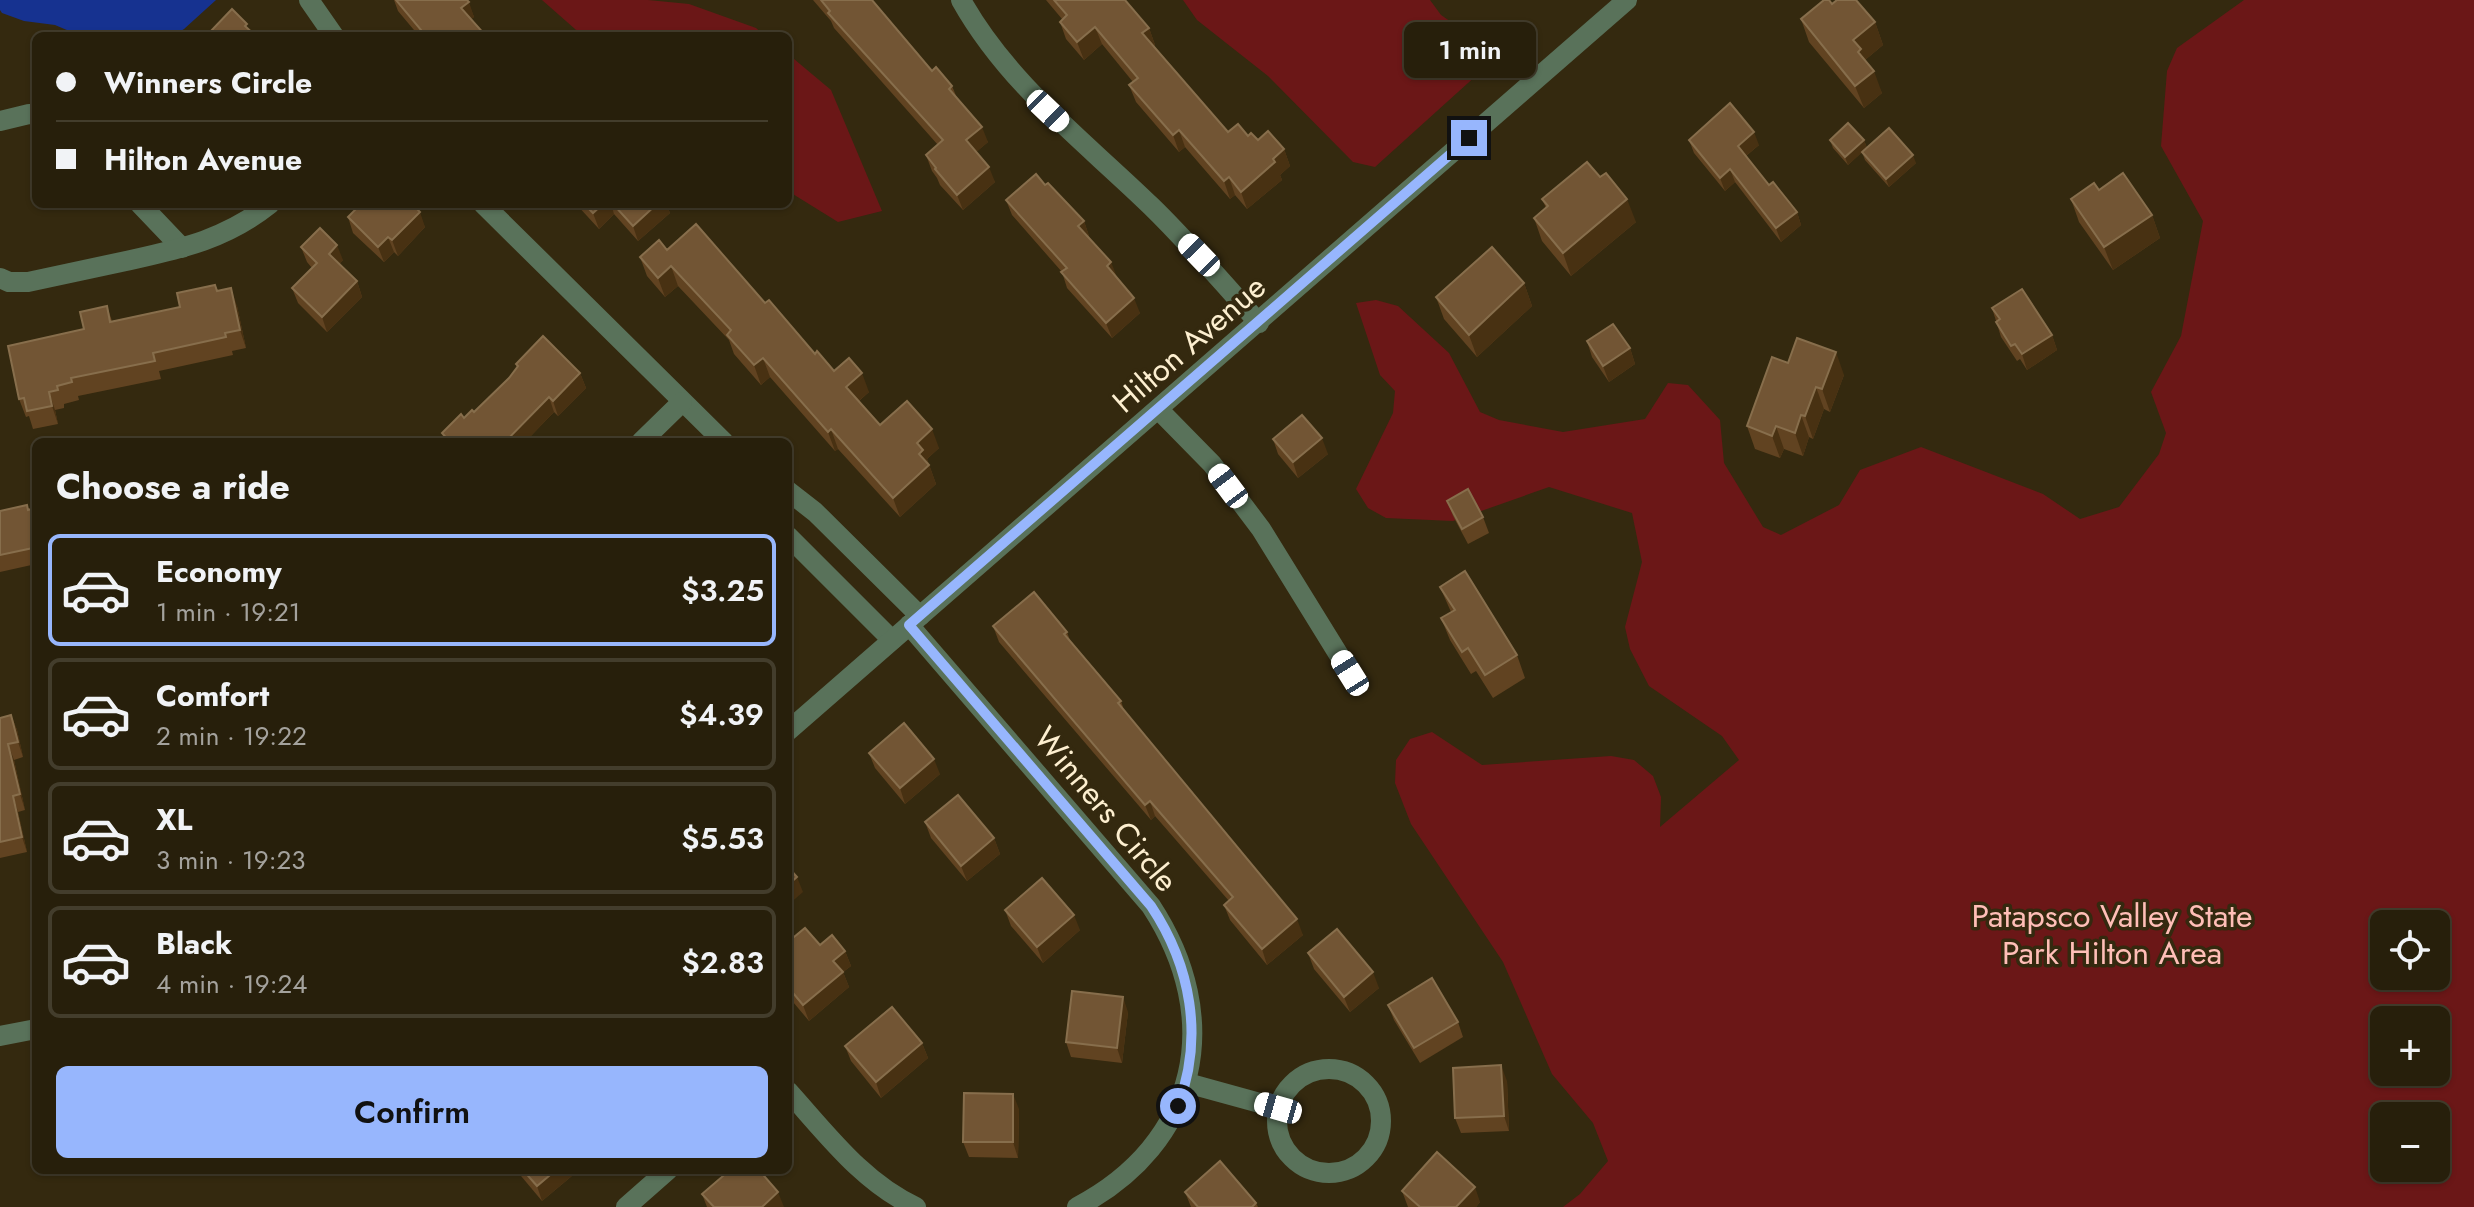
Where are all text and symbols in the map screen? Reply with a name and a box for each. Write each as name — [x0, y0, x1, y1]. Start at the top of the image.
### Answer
callout: 1 min — [1403, 22, 1535, 78]
text: 1 min — [1438, 31, 1502, 69]
text: Winners Circle — [104, 61, 312, 104]
car — [1022, 86, 1074, 136]
route end — [1451, 120, 1487, 156]
text: Hilton Avenue — [104, 138, 302, 181]
car — [1174, 229, 1224, 281]
street label: Hilton Avenue — [1102, 264, 1276, 424]
text: Choose a ride — [56, 460, 290, 512]
car — [1204, 460, 1252, 512]
text: Economy — [156, 550, 282, 593]
icon: car — [60, 554, 132, 626]
text: $3.25 — [681, 569, 764, 612]
text: 1 min · 19:21 — [156, 593, 301, 631]
car — [1327, 646, 1373, 700]
text: Comfort — [156, 674, 269, 717]
icon: car — [60, 678, 132, 750]
text: $4.39 — [679, 693, 764, 736]
street label: Winners Circle — [1023, 716, 1189, 902]
text: 2 min · 19:22 — [156, 717, 307, 755]
text: XL — [156, 798, 192, 841]
icon: car — [60, 802, 132, 874]
text: $5.53 — [681, 817, 764, 860]
text: 3 min · 19:23 — [156, 841, 306, 879]
park label: Patapsco Valley State Park Hilton Area — [1971, 893, 2253, 976]
map controls — [2370, 910, 2450, 1182]
button: locate — [2370, 910, 2450, 990]
text: Black — [156, 922, 232, 965]
icon: car — [60, 926, 132, 998]
text: $2.83 — [681, 941, 764, 984]
text: 4 min · 19:24 — [156, 965, 307, 1003]
button: + — [2370, 1006, 2450, 1086]
button: Confirm — [56, 1066, 768, 1158]
route start — [1160, 1088, 1196, 1124]
car — [1252, 1090, 1304, 1126]
button: − — [2370, 1102, 2450, 1182]

